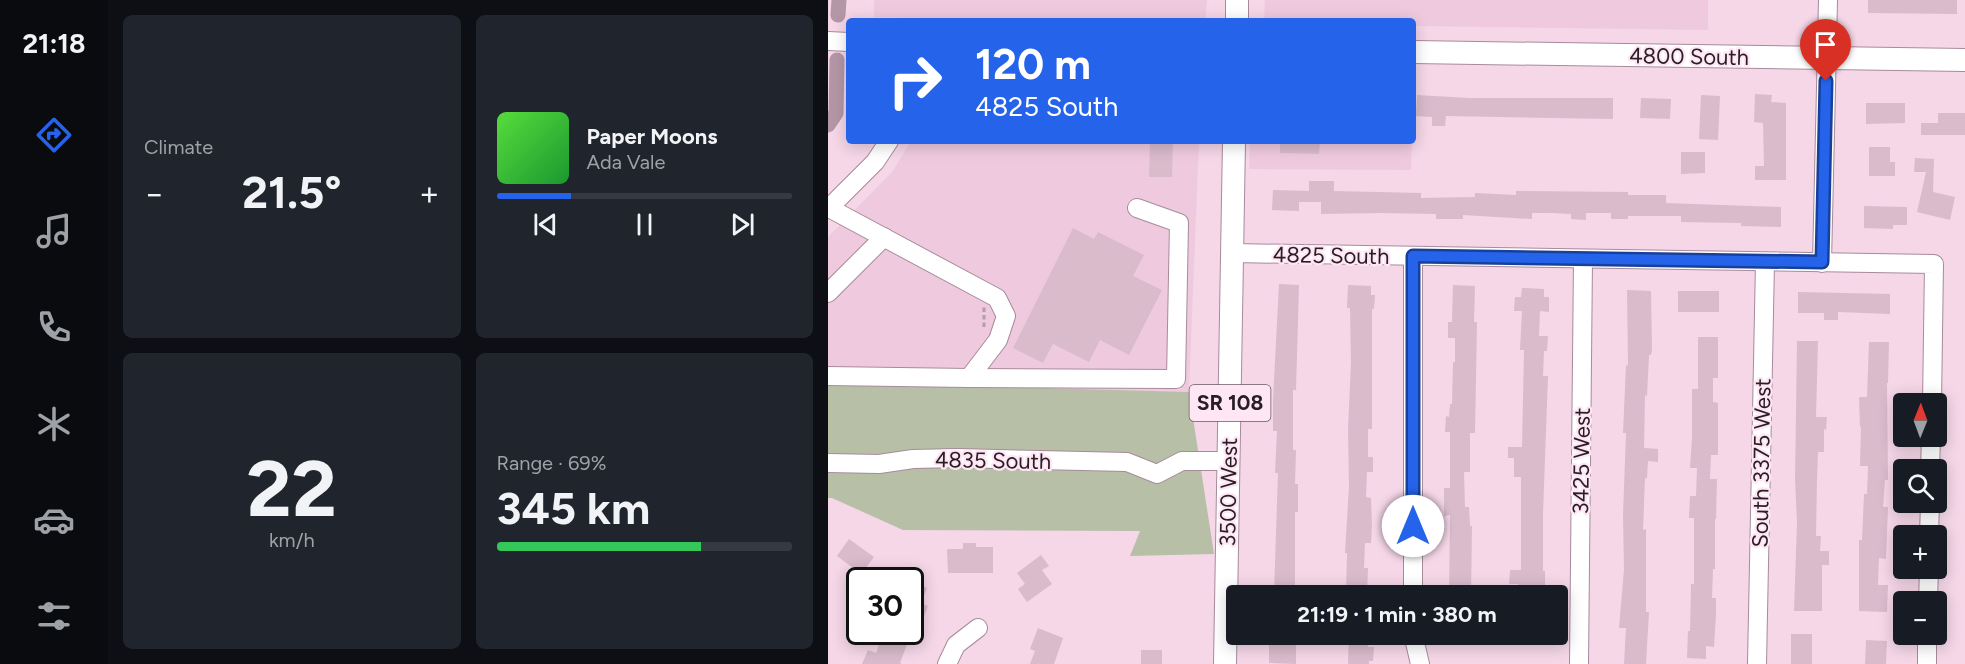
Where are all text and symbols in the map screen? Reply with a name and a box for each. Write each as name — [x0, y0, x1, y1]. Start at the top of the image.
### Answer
pin — [1800, 19, 1851, 81]
text: 21:18 — [22, 27, 86, 60]
icon: arrive — [1809, 28, 1842, 61]
text: 120 m — [975, 39, 1091, 90]
icon: right — [876, 42, 954, 120]
street label: 4800 South — [1629, 42, 1749, 71]
text: 4825 South — [975, 90, 1118, 123]
icon: directions — [33, 114, 75, 156]
text: Paper Moons — [587, 123, 717, 150]
text: Climate — [144, 135, 213, 159]
text: Ada Vale — [587, 150, 665, 174]
text: 21.5° — [242, 165, 341, 219]
text: − — [144, 174, 165, 213]
text: + — [419, 174, 440, 213]
icon: previous — [529, 208, 562, 241]
icon: pause — [628, 208, 661, 241]
icon: next — [726, 208, 759, 241]
icon: music — [33, 210, 75, 252]
street label: 4825 South — [1272, 241, 1390, 270]
icon: phone — [33, 306, 75, 348]
street label: South 3375 West — [1747, 378, 1776, 548]
road number: SR 108 — [1190, 385, 1270, 421]
north arrow — [1893, 393, 1947, 447]
map controls — [1893, 393, 1947, 645]
icon: climate — [33, 403, 75, 445]
street label: 3425 West — [1567, 407, 1596, 515]
street label: 3500 West — [1214, 437, 1243, 547]
text: 22 — [247, 442, 337, 536]
street label: 4835 South — [935, 446, 1051, 475]
text: Range · 69% — [497, 451, 606, 475]
button: search — [1893, 459, 1947, 513]
text: 345 km — [497, 481, 650, 535]
position arrow — [1381, 494, 1445, 558]
icon: car — [33, 499, 75, 541]
button: + — [1893, 525, 1947, 579]
text: km/h — [269, 528, 315, 552]
speed limit sign: 30 — [846, 567, 924, 645]
button: − — [1893, 591, 1947, 645]
icon: filters — [33, 595, 75, 637]
text: 21:19 · 1 min · 380 m — [1297, 601, 1497, 628]

